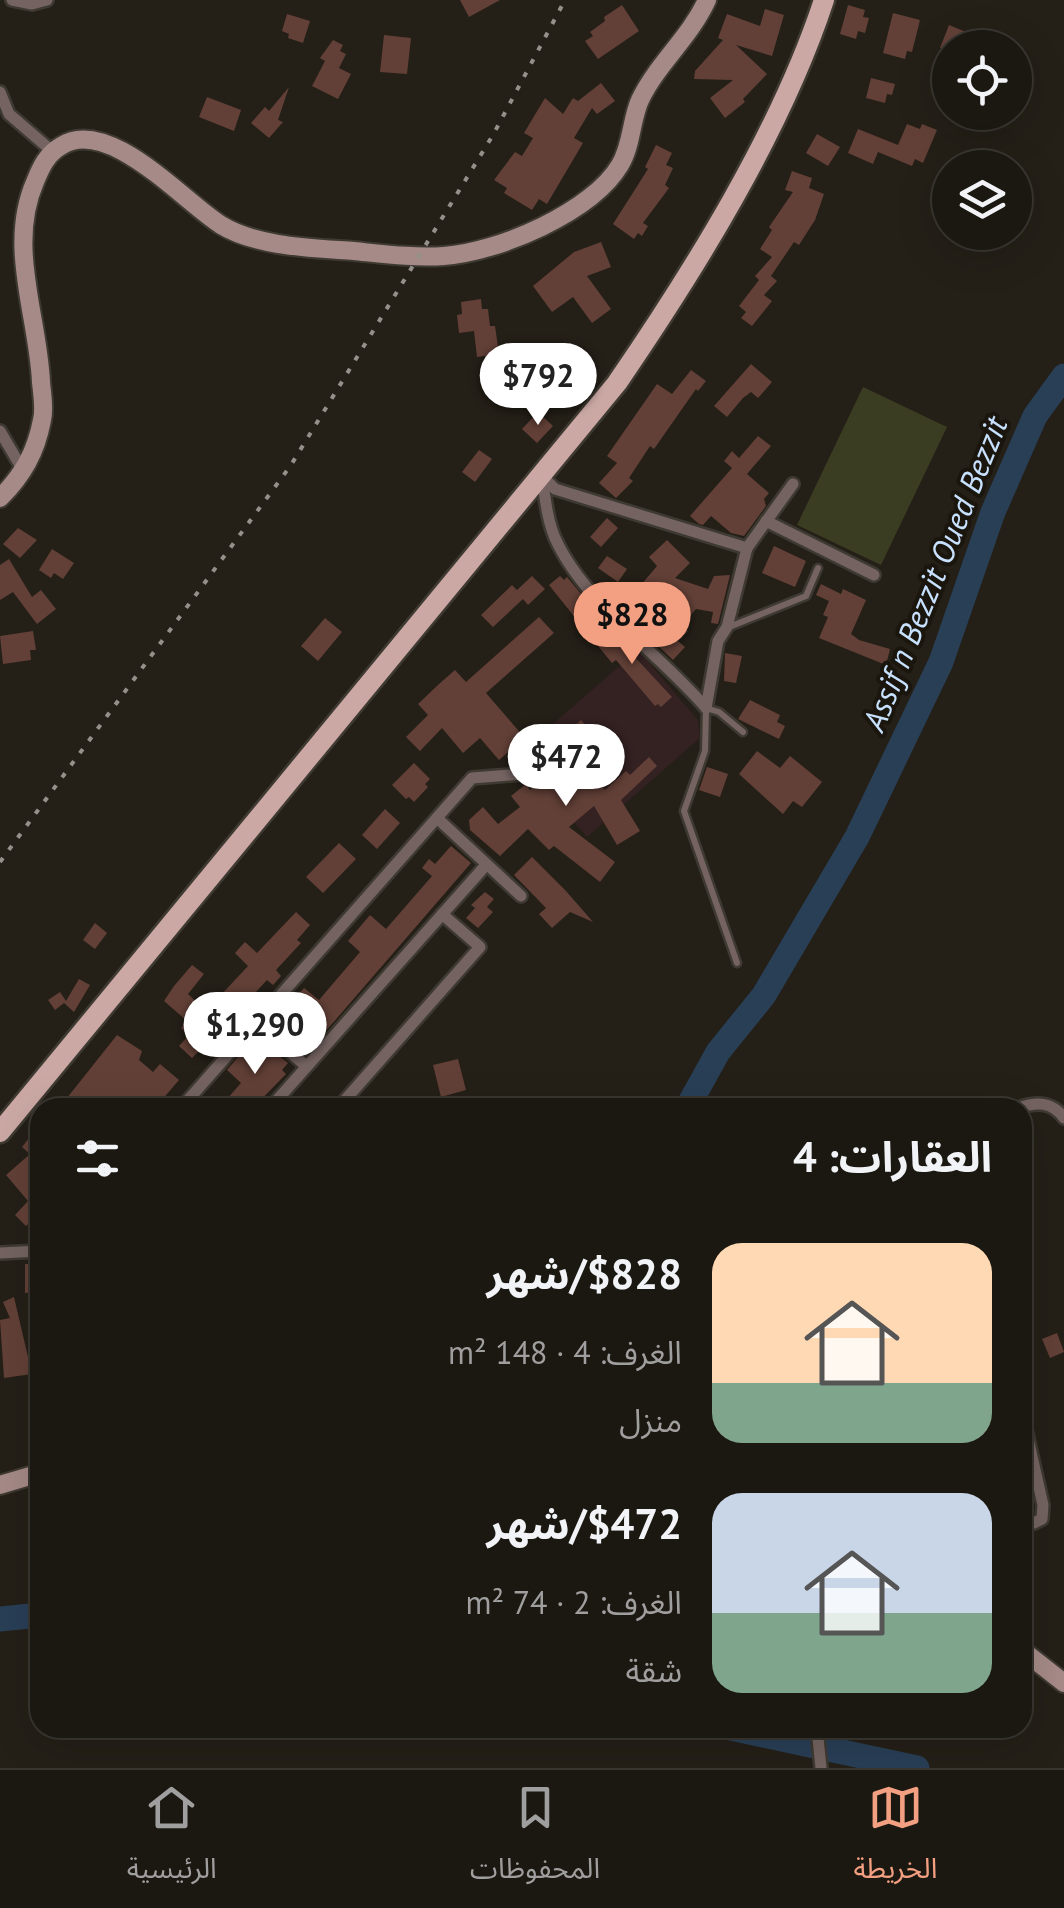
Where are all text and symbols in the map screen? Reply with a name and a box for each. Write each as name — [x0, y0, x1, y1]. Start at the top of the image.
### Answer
map controls — [932, 30, 1032, 250]
button: locate — [932, 30, 1032, 130]
button: layers — [932, 150, 1032, 250]
pin: $792 — [479, 343, 597, 428]
text: $792 — [502, 354, 574, 396]
water label: Assif n Bezzit Oued Bezzit — [851, 409, 1017, 739]
pin: $828 — [573, 582, 691, 667]
text: $828 — [596, 593, 668, 635]
pin: $472 — [507, 724, 625, 809]
text: $472 — [530, 735, 602, 777]
pin: $1,290 — [174, 992, 336, 1077]
text: $1,290 — [206, 1003, 304, 1045]
text: العقارات: 4 — [793, 1129, 992, 1184]
icon: filters — [70, 1131, 125, 1186]
text: $828/شهر — [487, 1246, 682, 1301]
icon: home — [792, 1283, 912, 1403]
text: الغرف: 4 · 148 m² — [448, 1331, 682, 1373]
text: منزل — [619, 1399, 682, 1441]
text: $472/شهر — [487, 1496, 682, 1551]
icon: home — [792, 1533, 912, 1653]
text: الغرف: 2 · 74 m² — [466, 1581, 682, 1623]
text: شقة — [626, 1649, 682, 1691]
tab: الرئيسية — [127, 1780, 217, 1899]
tab: المحفوظات — [470, 1780, 600, 1899]
tab: الخريطة — [853, 1780, 937, 1899]

